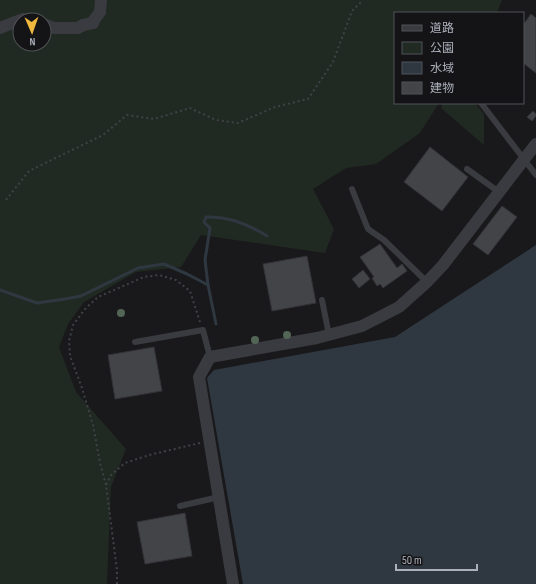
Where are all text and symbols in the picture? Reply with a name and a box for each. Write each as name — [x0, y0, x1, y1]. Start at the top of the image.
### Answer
north arrow — [12, 12, 52, 52]
legend — [394, 12, 524, 104]
text: 道路 — [430, 21, 454, 36]
text: N — [29, 35, 35, 48]
text: 公園 — [430, 41, 454, 56]
text: 水域 — [430, 61, 454, 76]
text: 建物 — [430, 81, 454, 96]
scale bar — [396, 546, 477, 572]
text: 50 m — [402, 553, 422, 568]

